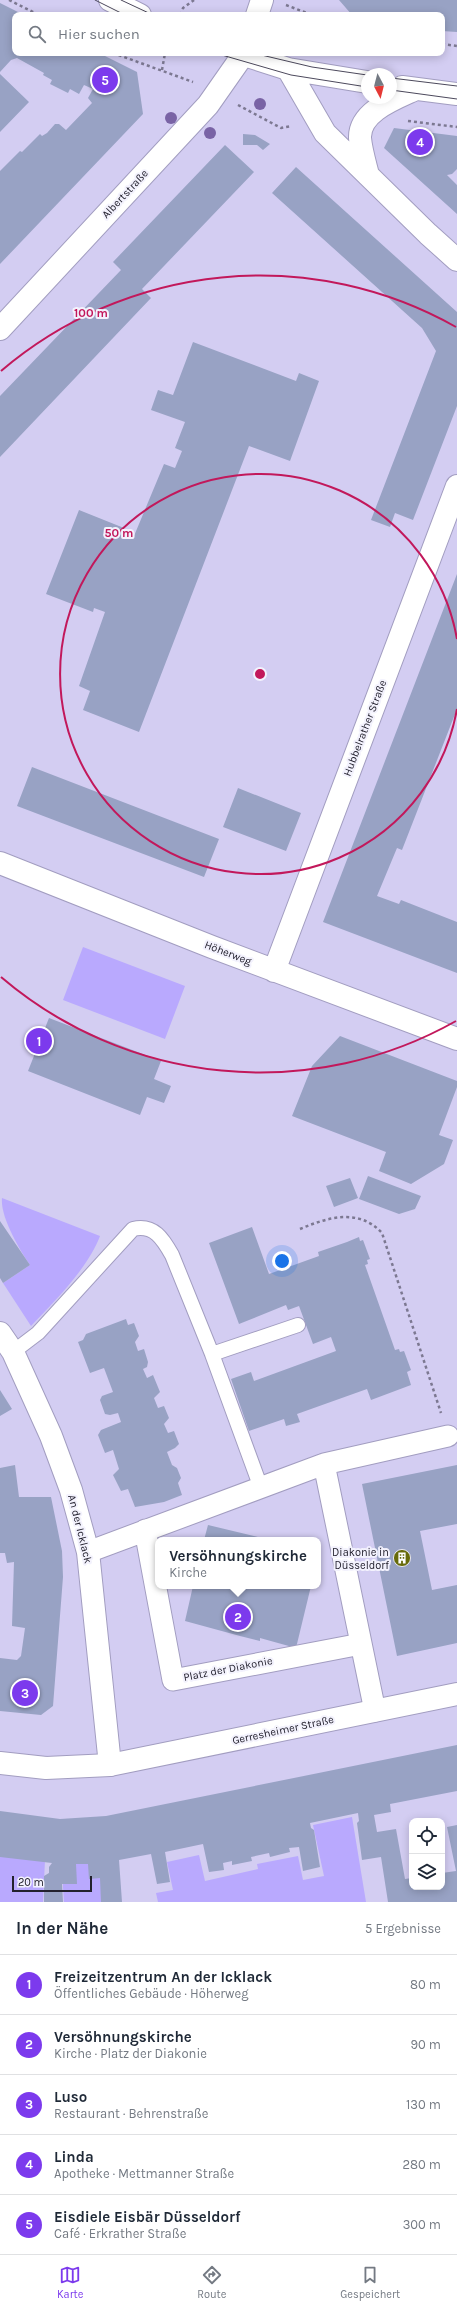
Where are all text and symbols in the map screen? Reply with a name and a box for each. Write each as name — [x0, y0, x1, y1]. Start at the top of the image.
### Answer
search box — [12, 12, 445, 56]
icon: search — [26, 23, 48, 45]
text: Hier suchen — [58, 25, 140, 43]
pin: 5 — [92, 65, 118, 95]
north arrow — [361, 68, 397, 104]
pin: 4 — [407, 127, 433, 157]
street label: Albertstraße — [99, 167, 151, 221]
text: 100 m — [74, 306, 108, 320]
text: 50 m — [105, 526, 134, 540]
centre of rings — [253, 667, 267, 681]
street label: Hubbelrather Straße — [341, 678, 389, 778]
street label: Höherweg — [203, 938, 254, 968]
pin: 1 — [26, 1026, 52, 1056]
your location — [272, 1251, 292, 1271]
street label: An der Icklack — [65, 1493, 95, 1565]
popup — [155, 1537, 321, 1589]
place label: Diakonie in Düsseldorf — [332, 1546, 389, 1572]
text: Versöhnungskirche — [169, 1547, 307, 1565]
building icon: Diakonie in Düsseldorf — [392, 1548, 412, 1568]
text: Kirche — [169, 1565, 207, 1580]
pin: 2 — [225, 1602, 251, 1632]
street label: Platz der Diakonie — [182, 1654, 274, 1684]
pin: 3 — [12, 1678, 38, 1708]
street label: Gerresheimer Straße — [231, 1713, 335, 1747]
map controls — [409, 1818, 445, 1890]
button: locate — [409, 1818, 445, 1854]
button: layers — [409, 1854, 445, 1890]
scale bar — [12, 1874, 92, 1893]
text: 20 m — [18, 1876, 44, 1889]
text: In der Nähe — [16, 1918, 108, 1938]
text: 5 Ergebnisse — [365, 1921, 441, 1936]
text: Freizeitzentrum An der Icklack — [54, 1968, 272, 1986]
text: 1 — [27, 1977, 31, 1992]
text: 80 m — [410, 1977, 441, 1992]
text: Öffentliches Gebäude · Höherweg — [54, 1986, 248, 2001]
text: Versöhnungskirche — [54, 2028, 192, 2046]
text: 2 — [25, 2037, 33, 2052]
text: 90 m — [410, 2037, 441, 2052]
text: Kirche · Platz der Diakonie — [54, 2046, 207, 2061]
text: Luso — [54, 2088, 87, 2106]
text: 3 — [25, 2097, 33, 2112]
text: 130 m — [406, 2097, 441, 2112]
text: Restaurant · Behrenstraße — [54, 2106, 209, 2121]
text: Linda — [54, 2148, 94, 2166]
text: 4 — [25, 2157, 33, 2172]
text: 280 m — [403, 2157, 441, 2172]
text: Apotheke · Mettmanner Straße — [54, 2166, 234, 2181]
text: Eisdiele Eisbär Düsseldorf — [54, 2208, 240, 2226]
text: 5 — [25, 2217, 33, 2232]
text: 300 m — [403, 2217, 441, 2232]
text: Café · Erkrather Straße — [54, 2226, 186, 2241]
tab: Karte — [57, 2264, 83, 2301]
tab: Route — [197, 2264, 226, 2301]
tab: Gespeichert — [340, 2264, 400, 2301]

